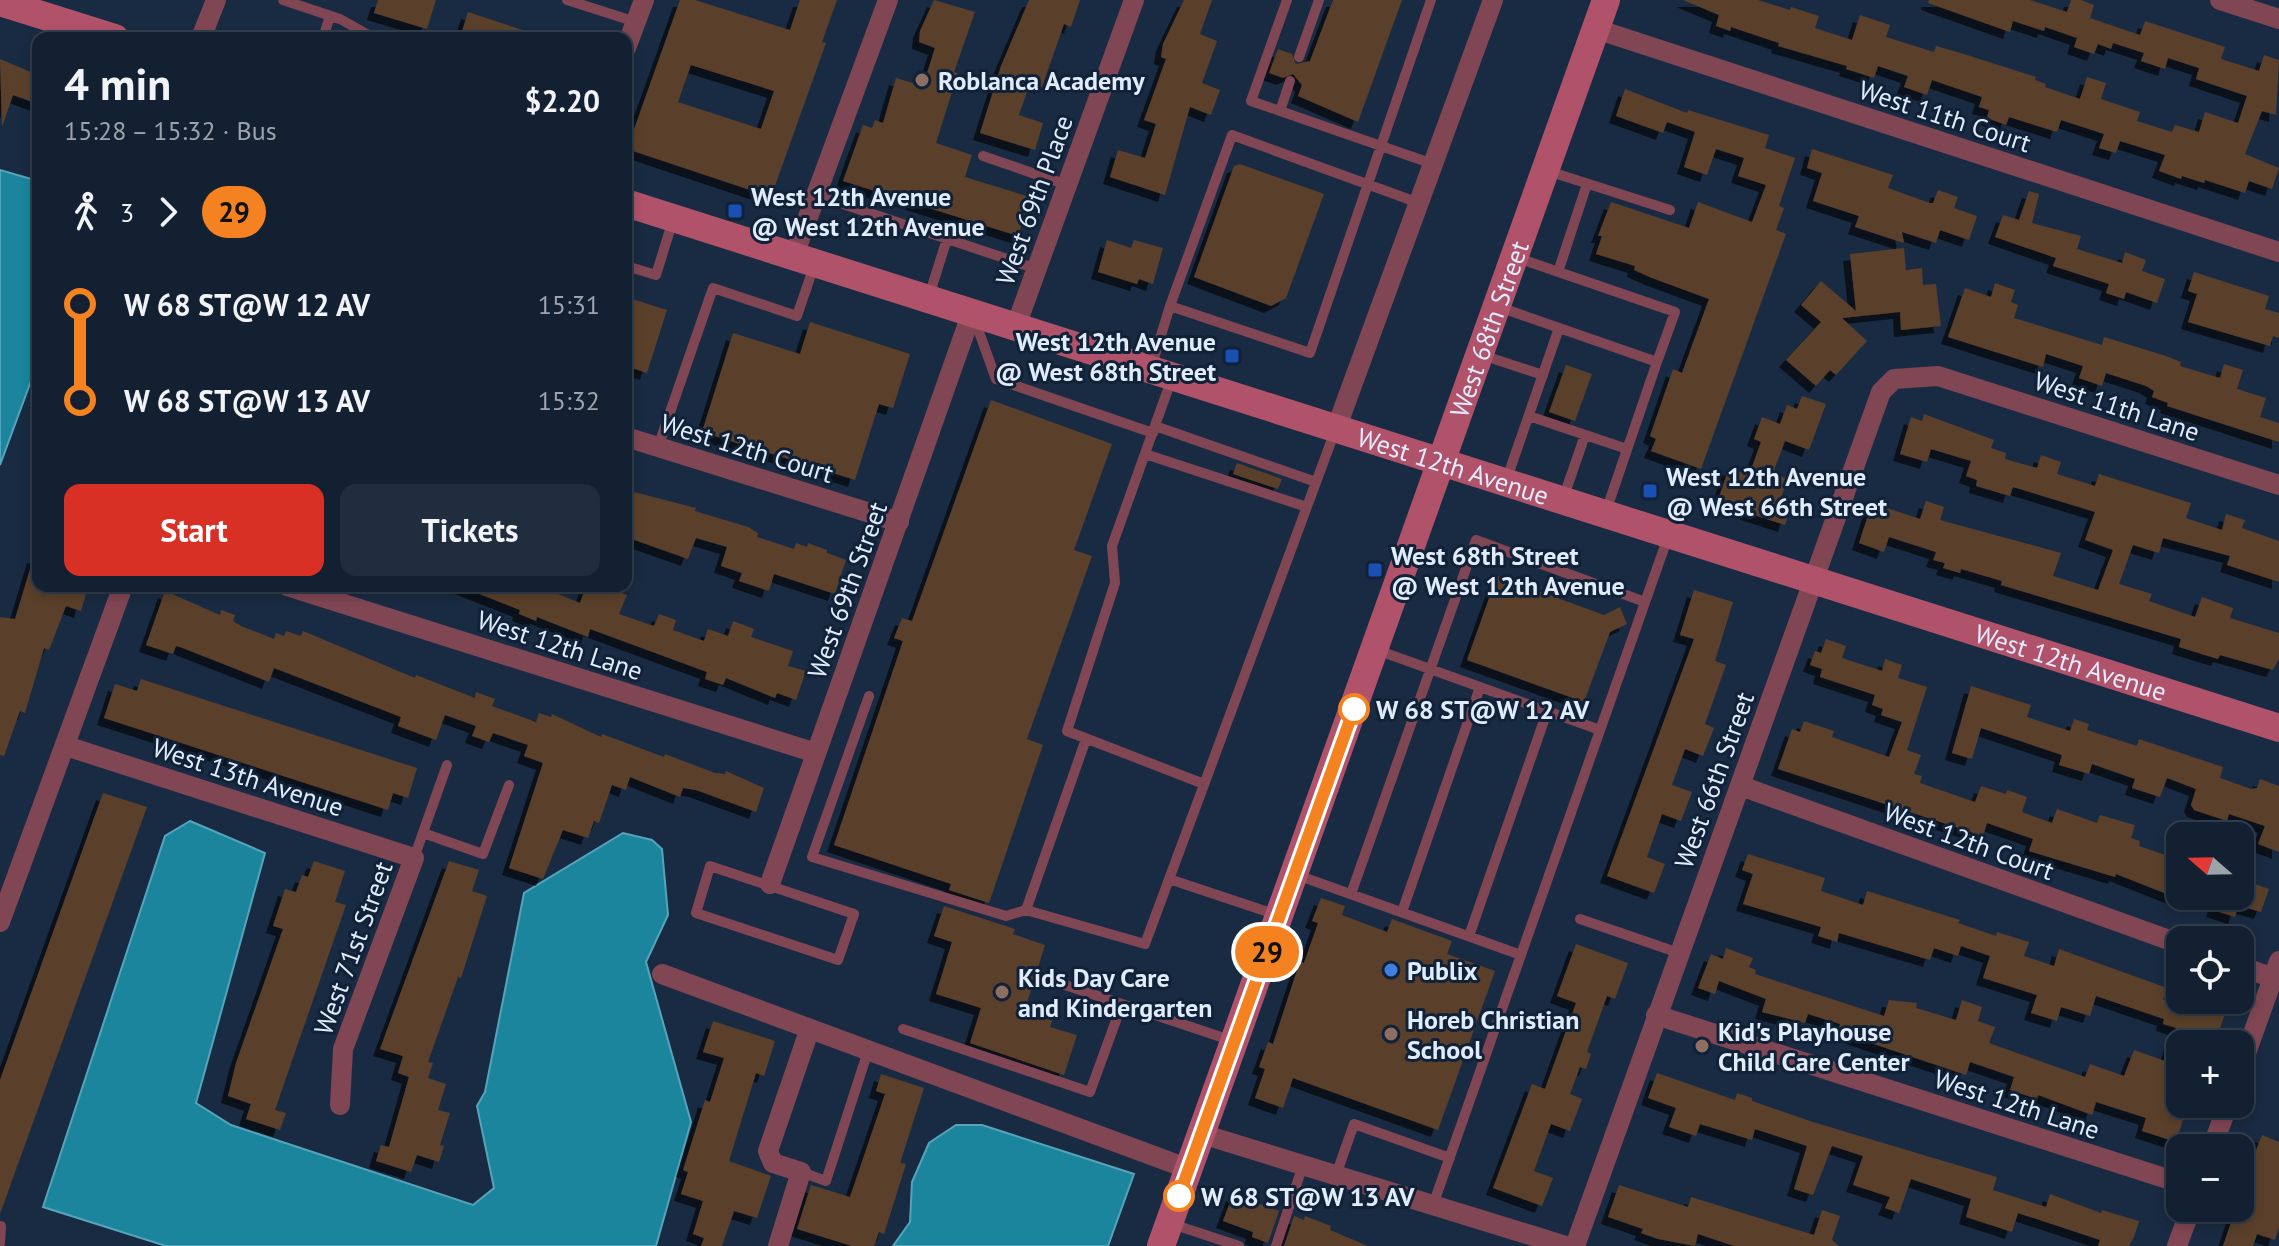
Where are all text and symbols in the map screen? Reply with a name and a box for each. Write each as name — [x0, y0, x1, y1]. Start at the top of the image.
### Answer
text: 4 min — [64, 55, 171, 112]
place label: Roblanca Academy — [938, 64, 1145, 97]
marker: Roblanca Academy — [913, 71, 931, 89]
street label: West 11th Court — [1855, 73, 2035, 159]
text: $2.20 — [525, 81, 600, 120]
street label: West 69th Place — [988, 111, 1080, 289]
text: 15:28 – 15:32 · Bus — [64, 114, 277, 147]
place label: West 12th Avenue @ West 12th Avenue — [751, 180, 985, 243]
icon: walk — [64, 190, 108, 234]
icon: forward — [146, 190, 190, 234]
text: 29 — [218, 193, 250, 230]
text: 3 — [120, 196, 134, 229]
marker: West 12th Avenue @ West 12th Avenue — [726, 202, 744, 220]
street label: West 68th Street — [1442, 236, 1535, 422]
text: W 68 ST@W 12 AV — [124, 285, 370, 324]
text: 15:31 — [538, 288, 600, 321]
place label: West 12th Avenue @ West 68th Street — [995, 325, 1216, 388]
marker: West 12th Avenue @ West 68th Street — [1223, 347, 1241, 365]
street label: West 11th Lane — [2030, 364, 2204, 448]
text: W 68 ST@W 13 AV — [124, 381, 370, 420]
text: 15:32 — [538, 384, 600, 417]
street label: West 12th Court — [657, 406, 838, 490]
street label: West 12th Avenue — [1353, 420, 1553, 512]
place label: West 12th Avenue @ West 66th Street — [1666, 460, 1887, 523]
marker: West 12th Avenue @ West 66th Street — [1641, 482, 1659, 500]
button: Start — [64, 484, 324, 576]
button: Tickets — [340, 484, 600, 576]
street label: West 69th Street — [800, 497, 894, 683]
place label: West 68th Street @ West 12th Avenue — [1391, 539, 1625, 602]
marker: West 68th Street @ West 12th Avenue — [1366, 561, 1384, 579]
street label: West 12th Lane — [473, 603, 647, 687]
street label: West 12th Avenue — [1971, 616, 2171, 708]
street label: West 66th Street — [1667, 687, 1761, 873]
place label: W 68 ST@W 12 AV — [1376, 693, 1590, 726]
marker: W 68 ST@W 12 AV — [1339, 694, 1369, 724]
street label: West 13th Avenue — [148, 731, 348, 823]
street label: West 12th Court — [1879, 795, 2059, 887]
north arrow — [2166, 822, 2254, 910]
map controls — [2166, 822, 2254, 1222]
street label: West 71st Street — [306, 857, 400, 1039]
line badge: 29 — [1231, 926, 1303, 978]
button: locate — [2166, 926, 2254, 1014]
text: 29 — [1251, 933, 1283, 970]
place label: Publix — [1407, 954, 1478, 987]
place label: Kids Day Care and Kindergarten — [1018, 961, 1212, 1024]
marker: Publix — [1382, 961, 1400, 979]
marker: Kids Day Care and Kindergarten — [993, 983, 1011, 1001]
place label: Horeb Christian School — [1407, 1003, 1579, 1066]
place label: Kid's Playhouse Child Care Center — [1718, 1015, 1910, 1078]
marker: Horeb Christian School — [1382, 1025, 1400, 1043]
button: + — [2166, 1030, 2254, 1118]
marker: Kid's Playhouse Child Care Center — [1693, 1037, 1711, 1055]
street label: West 12th Lane — [1930, 1062, 2104, 1146]
button: − — [2166, 1134, 2254, 1222]
place label: W 68 ST@W 13 AV — [1201, 1180, 1415, 1213]
marker: W 68 ST@W 13 AV — [1164, 1181, 1194, 1211]

